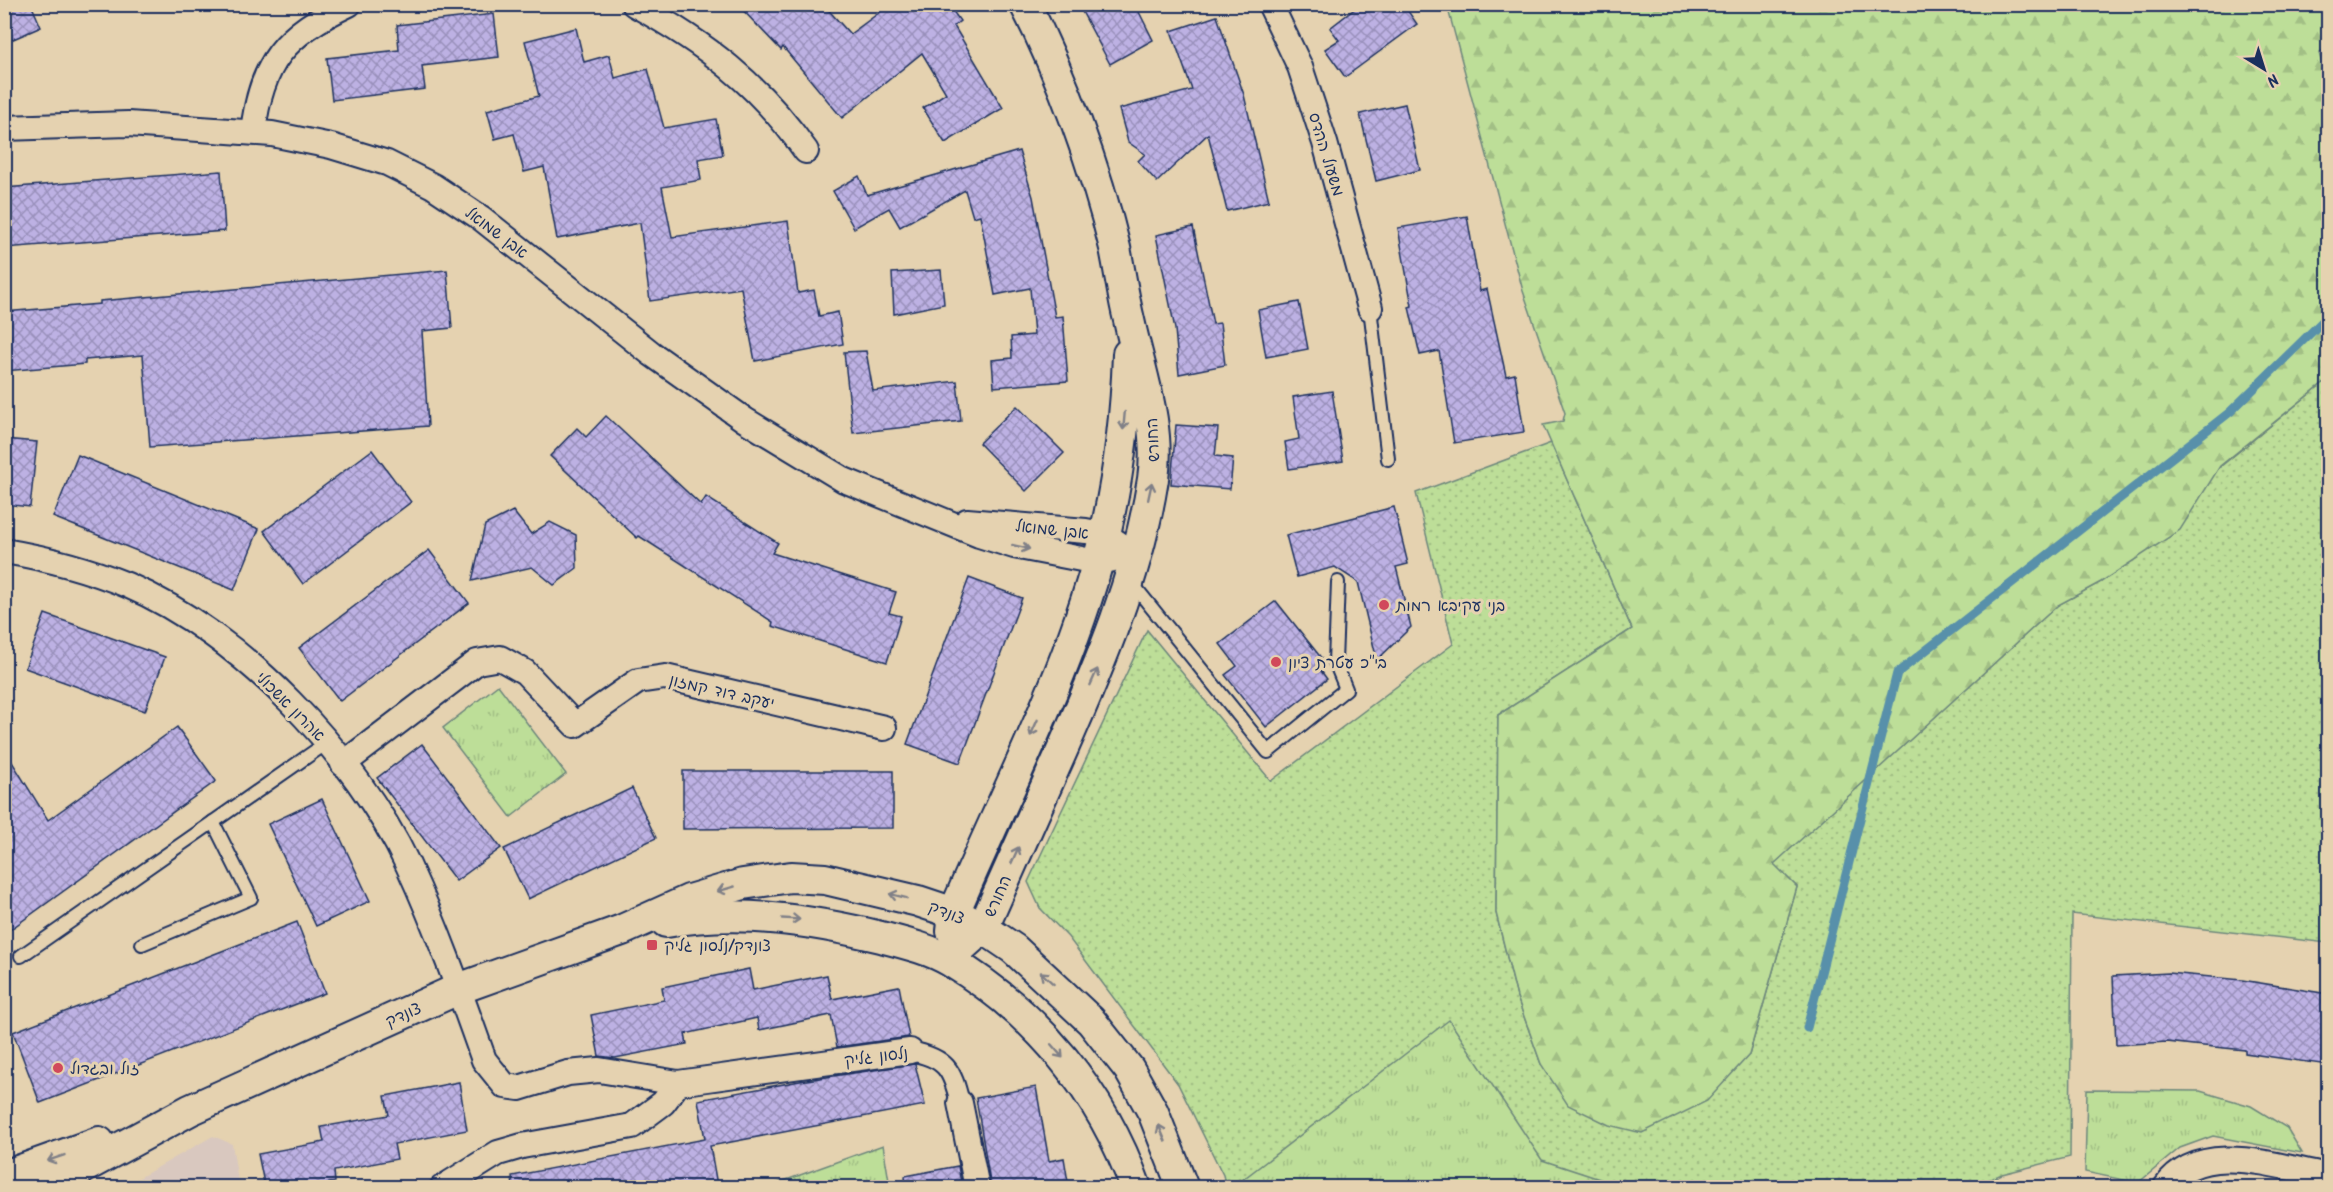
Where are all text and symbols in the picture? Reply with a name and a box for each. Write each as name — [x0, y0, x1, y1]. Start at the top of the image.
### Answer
north arrow — [2234, 39, 2294, 99]
text: N — [2261, 67, 2284, 93]
street label: משעול ההדס — [1301, 110, 1350, 199]
street label: אבן שמואל — [459, 201, 533, 265]
one-way arrow — [1118, 411, 1129, 431]
street label: החורש — [1140, 417, 1167, 463]
one-way arrow — [1145, 481, 1157, 500]
street label: אבן שמואל — [1014, 514, 1090, 547]
one-way arrow — [1011, 542, 1031, 553]
place label: בני עקיבא רמות — [1395, 594, 1505, 619]
marker: בני עקיבא רמות — [1377, 598, 1391, 612]
place label: בי"כ עטרת ציון — [1288, 651, 1387, 676]
marker: בי"כ עטרת ציון — [1269, 655, 1283, 669]
street label: אהרון אשכולי — [249, 666, 331, 748]
street label: יעקב דוד קמזון — [666, 668, 777, 717]
one-way arrow — [1089, 668, 1100, 686]
one-way arrow — [1028, 718, 1040, 736]
one-way arrow — [1010, 847, 1022, 865]
street label: החורש — [978, 871, 1019, 922]
one-way arrow — [717, 884, 736, 895]
one-way arrow — [889, 889, 908, 901]
street label: צונדק — [925, 895, 968, 932]
one-way arrow — [781, 914, 801, 925]
place label: צונדק/נלסון גליק — [664, 934, 771, 959]
marker: צונדק/נלסון גליק — [645, 938, 659, 952]
one-way arrow — [1040, 971, 1055, 985]
street label: צונדק — [382, 996, 426, 1034]
street label: נלסון גליק — [843, 1041, 910, 1074]
one-way arrow — [1050, 1043, 1064, 1058]
place label: זול ובגדול — [70, 1057, 140, 1082]
marker: זול ובגדול — [51, 1061, 65, 1075]
one-way arrow — [1156, 1124, 1167, 1143]
one-way arrow — [47, 1153, 65, 1164]

